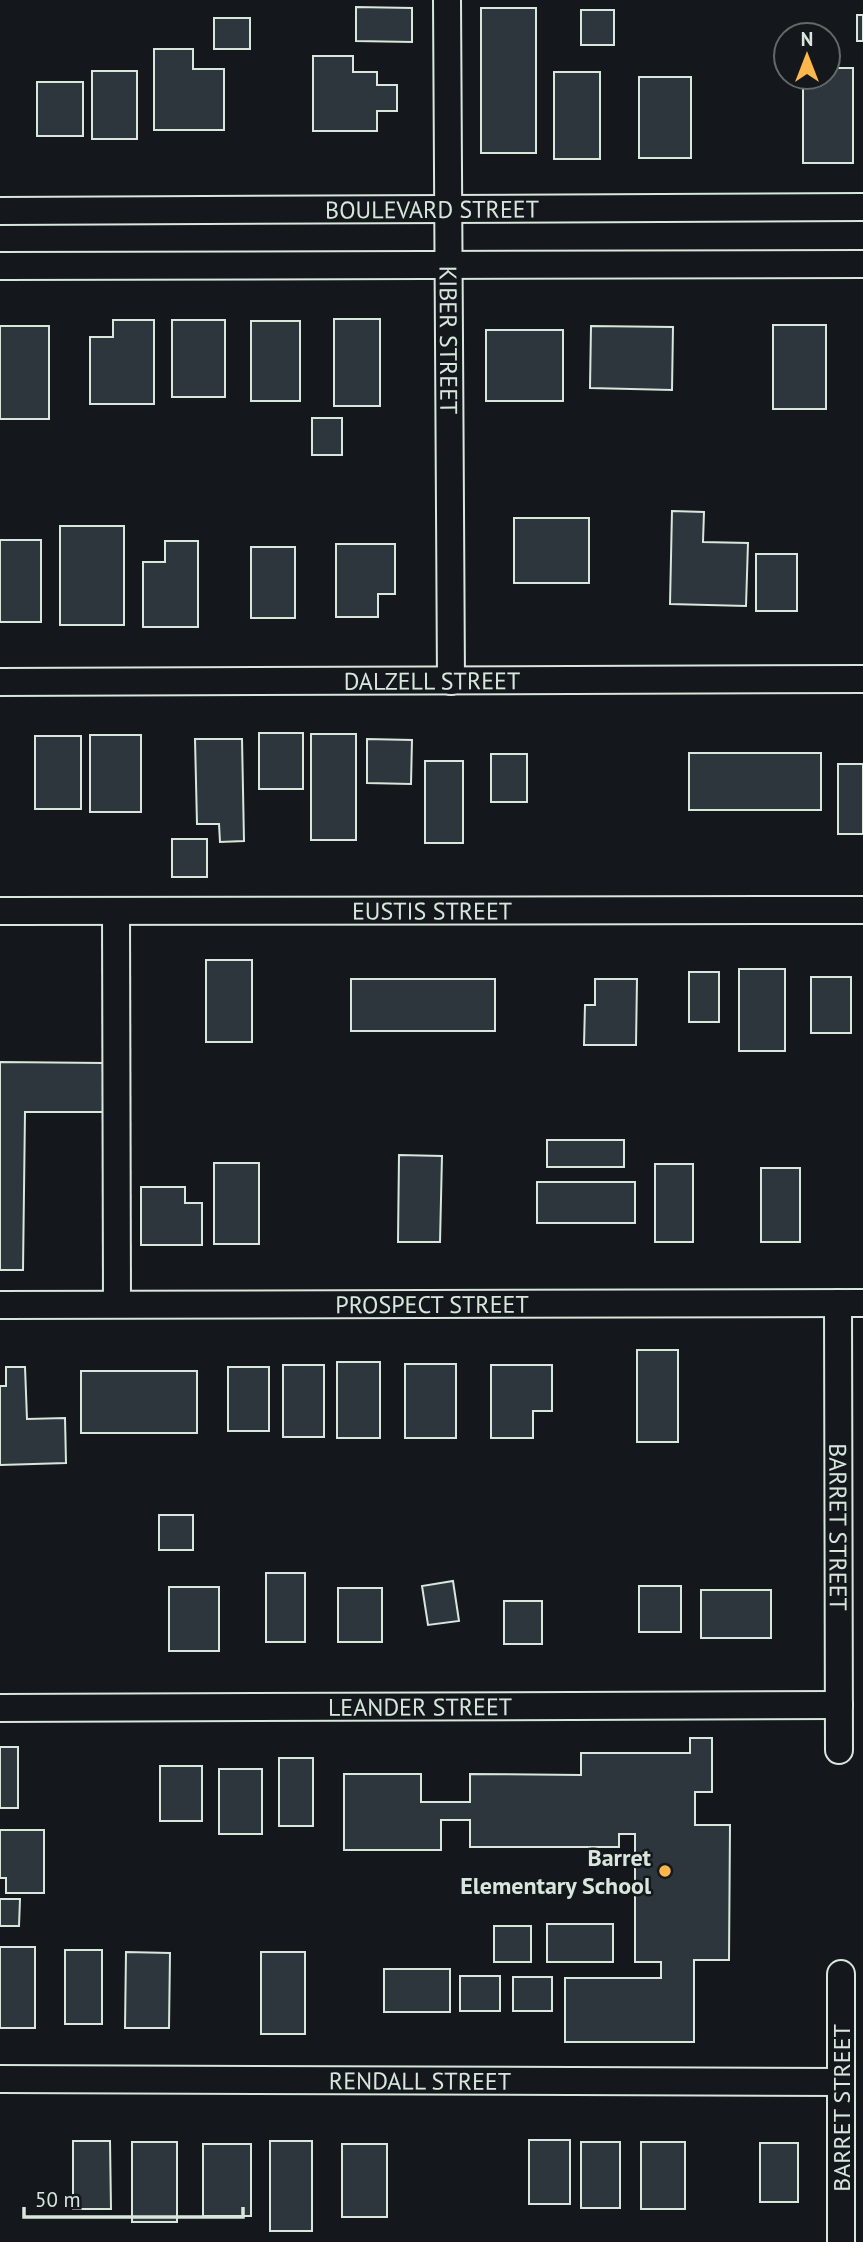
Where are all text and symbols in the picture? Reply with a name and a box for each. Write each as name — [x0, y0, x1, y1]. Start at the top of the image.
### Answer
north arrow — [772, 21, 842, 91]
text: N — [801, 27, 813, 51]
street label: BOULEVARD STREET — [325, 193, 539, 225]
street label: KIBER STREET — [433, 266, 465, 414]
street label: DALZELL STREET — [344, 665, 520, 696]
street label: EUSTIS STREET — [352, 895, 512, 926]
street label: PROSPECT STREET — [335, 1288, 529, 1320]
street label: BARRET STREET — [823, 1443, 854, 1611]
street label: LEANDER STREET — [328, 1691, 512, 1722]
place label: Barret Elementary School — [460, 1842, 652, 1901]
marker: Barret Elementary School — [657, 1863, 673, 1879]
street label: BARRET STREET — [826, 2024, 857, 2192]
street label: RENDALL STREET — [329, 2065, 511, 2096]
scale bar — [24, 2176, 243, 2220]
text: 50 m — [35, 2186, 81, 2213]

